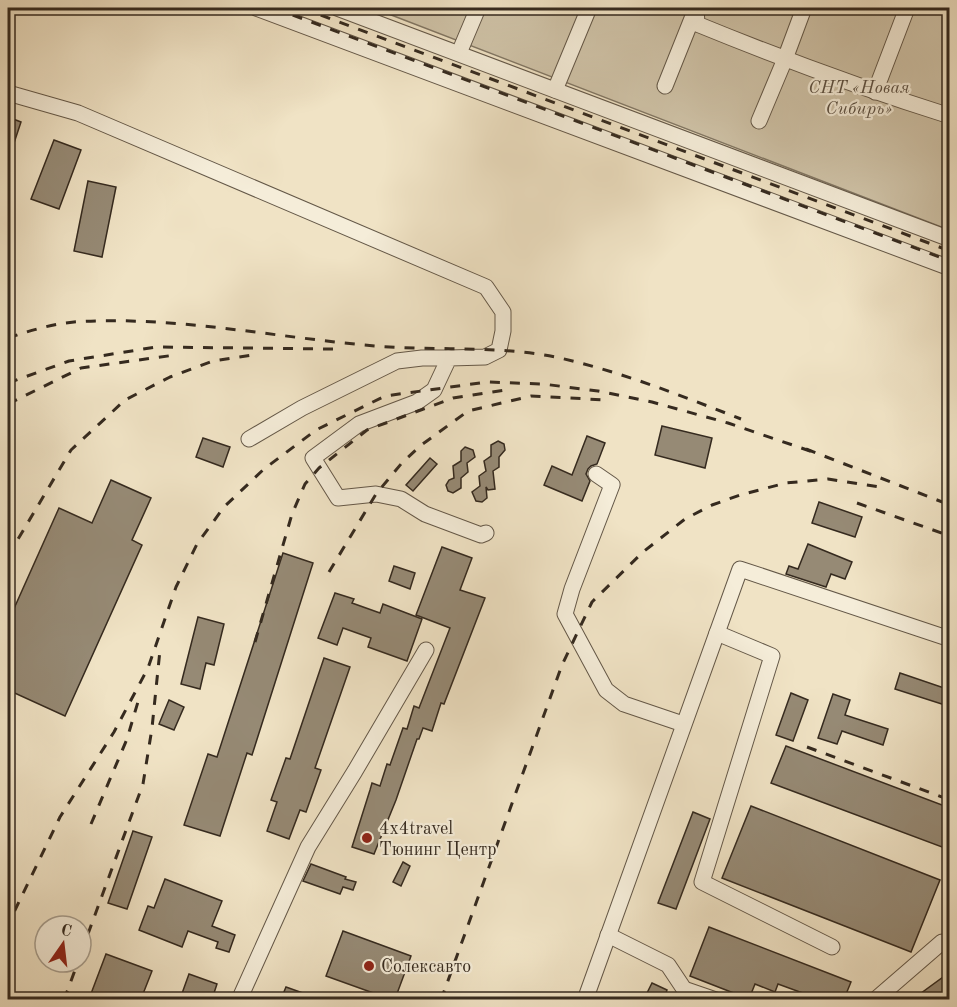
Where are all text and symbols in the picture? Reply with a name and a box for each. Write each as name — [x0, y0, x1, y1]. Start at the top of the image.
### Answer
park label: СНТ «Новая Сибирь» — [808, 79, 910, 118]
place label: 4x4travel Тюнинг Центр — [379, 820, 496, 859]
marker: 4x4travel Тюнинг Центр — [360, 831, 374, 845]
north arrow — [33, 914, 93, 974]
text: С — [59, 922, 73, 940]
place label: Солексавто — [381, 958, 471, 976]
marker: Солексавто — [362, 959, 376, 973]

